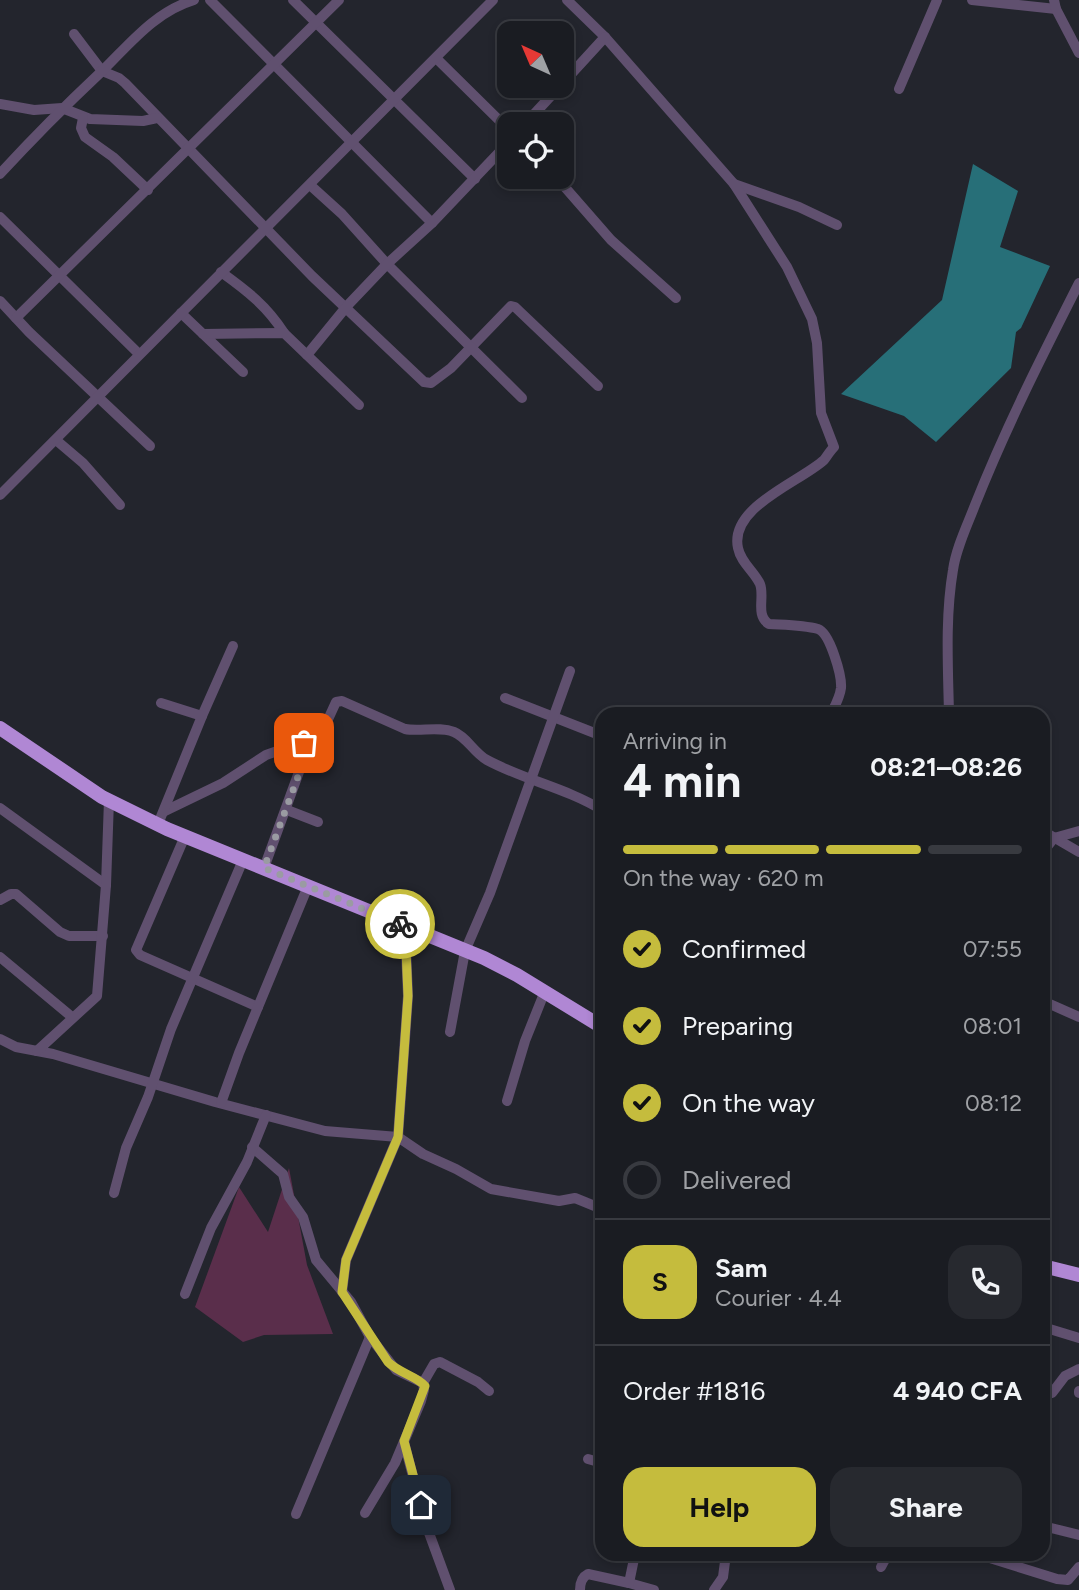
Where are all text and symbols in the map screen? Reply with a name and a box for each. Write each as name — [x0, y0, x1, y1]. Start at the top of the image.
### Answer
north arrow — [497, 21, 574, 98]
map controls — [497, 21, 574, 189]
button: locate — [497, 112, 574, 189]
pin — [274, 713, 334, 773]
icon: bag — [285, 724, 323, 762]
text: Arriving in — [623, 727, 727, 755]
text: 08:21–08:26 — [870, 751, 1022, 783]
text: 4 min — [623, 753, 741, 809]
text: On the way · 620 m — [623, 864, 824, 892]
courier — [365, 889, 435, 959]
icon: bike — [381, 905, 419, 943]
icon: check — [623, 930, 661, 968]
text: Confirmed — [682, 933, 806, 965]
text: 07:55 — [963, 935, 1022, 963]
icon: check — [623, 1007, 661, 1045]
text: Preparing — [682, 1010, 793, 1042]
text: 08:01 — [963, 1012, 1022, 1040]
icon: check — [623, 1084, 661, 1122]
text: On the way — [682, 1087, 815, 1119]
text: 08:12 — [965, 1089, 1022, 1117]
text: Delivered — [682, 1164, 791, 1196]
button: phone — [948, 1245, 1022, 1319]
text: Sam — [715, 1252, 767, 1284]
text: S — [652, 1266, 668, 1298]
text: Courier · 4.4 — [715, 1284, 842, 1312]
text: Order #1816 — [623, 1375, 765, 1407]
text: 4 940 CFA — [893, 1375, 1022, 1407]
button: Help — [623, 1467, 816, 1547]
button: Share — [830, 1467, 1022, 1547]
pin — [391, 1475, 451, 1535]
icon: home — [402, 1486, 440, 1524]

